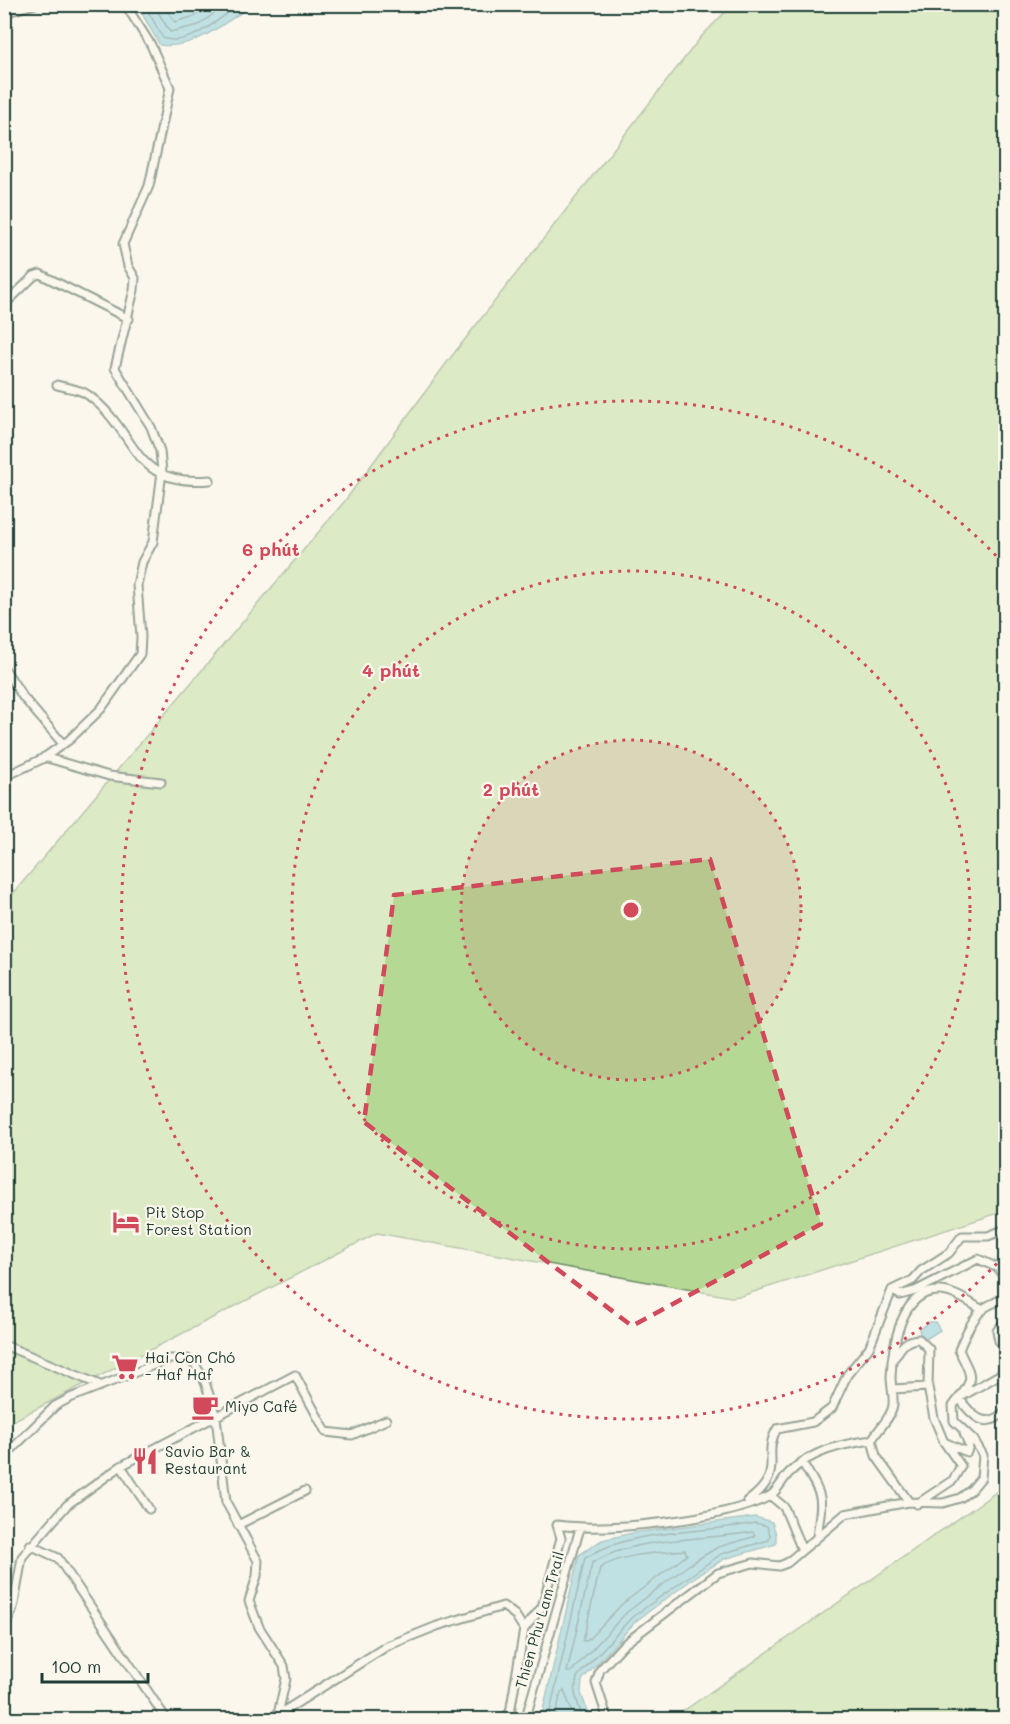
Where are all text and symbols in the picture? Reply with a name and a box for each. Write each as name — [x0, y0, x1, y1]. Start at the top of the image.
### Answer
text: 6 phút — [242, 537, 300, 561]
text: 4 phút — [362, 658, 420, 682]
text: 2 phút — [483, 777, 539, 801]
centre of rings — [621, 900, 641, 920]
place label: Pit Stop Forest Station — [146, 1202, 252, 1239]
hotel icon: Pit Stop Forest Station — [111, 1207, 141, 1237]
place label: Hai Con Chó - Haf Haf — [145, 1347, 235, 1384]
supermarket icon: Hai Con Chó - Haf Haf — [110, 1352, 140, 1382]
cafe icon: Miyo Café — [190, 1392, 220, 1422]
place label: Miyo Café — [225, 1396, 298, 1416]
place label: Savio Bar & Restaurant — [165, 1441, 251, 1478]
restaurant icon: Savio Bar & Restaurant — [130, 1446, 160, 1476]
street label: Thien Phu Lam Trail — [510, 1549, 568, 1691]
scale bar — [42, 1646, 148, 1684]
text: 100 m — [51, 1654, 101, 1678]

